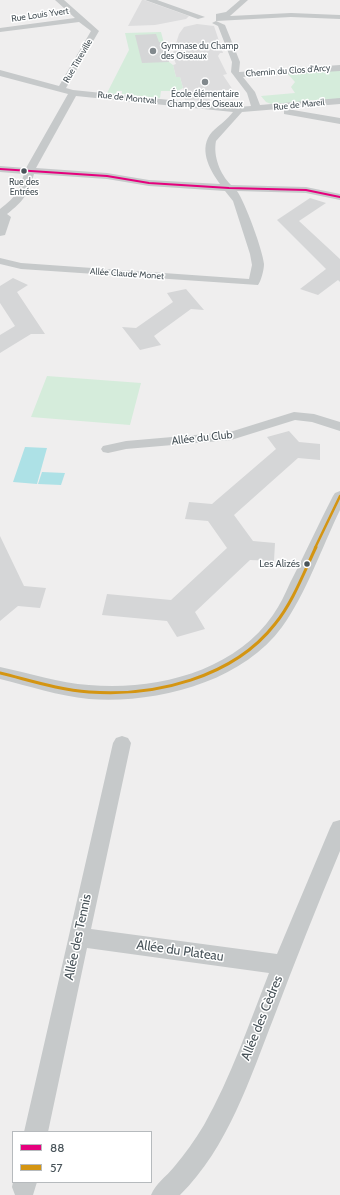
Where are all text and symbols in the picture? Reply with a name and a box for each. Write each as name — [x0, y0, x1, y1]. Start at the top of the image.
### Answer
street label: Rue Louis Yvert — [11, 6, 69, 24]
street label: Rue Titreville — [61, 37, 95, 85]
place label: Gymnase du Champ des Oiseaux — [161, 41, 238, 62]
marker: Gymnase du Champ des Oiseaux — [148, 46, 158, 56]
street label: Chemin du Clos d'Arcy — [245, 63, 331, 79]
marker: École élémentaire Champ des Oiseaux — [200, 77, 210, 87]
place label: École élémentaire Champ des Oiseaux — [167, 89, 243, 110]
street label: Rue de Montval — [97, 90, 157, 106]
street label: Rue de Mareil — [273, 97, 325, 113]
marker: Rue des Entrées — [19, 166, 29, 176]
place label: Rue des Entrées — [9, 177, 39, 198]
street label: Allée Claude Monet — [90, 266, 164, 282]
street label: Allée du Club — [171, 428, 233, 448]
place label: Les Alizés — [259, 558, 300, 570]
marker: Les Alizés — [302, 559, 312, 569]
street label: Allée des Tennis — [61, 893, 95, 981]
street label: Allée du Plateau — [135, 937, 225, 965]
street label: Allée des Cèdres — [238, 973, 286, 1063]
legend — [12, 1131, 152, 1183]
text: 88 — [50, 1140, 65, 1155]
text: 57 — [50, 1160, 63, 1175]

